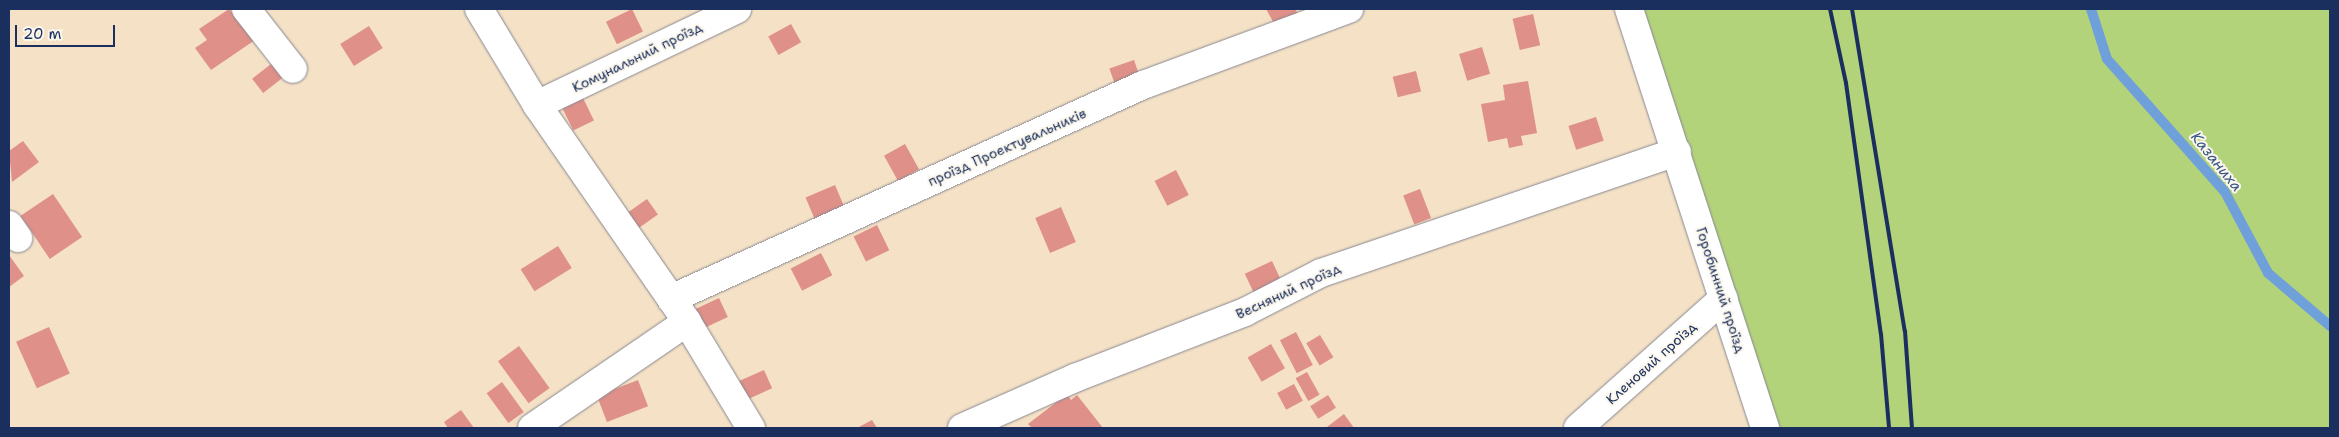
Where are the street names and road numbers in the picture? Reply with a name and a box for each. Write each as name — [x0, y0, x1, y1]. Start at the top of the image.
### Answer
street label: Комунальний проїзд — [569, 18, 705, 96]
street label: проїзд Проектувальників — [925, 104, 1089, 190]
street label: Горобинний проїзд — [1693, 225, 1749, 355]
street label: Весняний проїзд — [1233, 259, 1343, 323]
street label: Кленовий проїзд — [1602, 318, 1700, 408]

